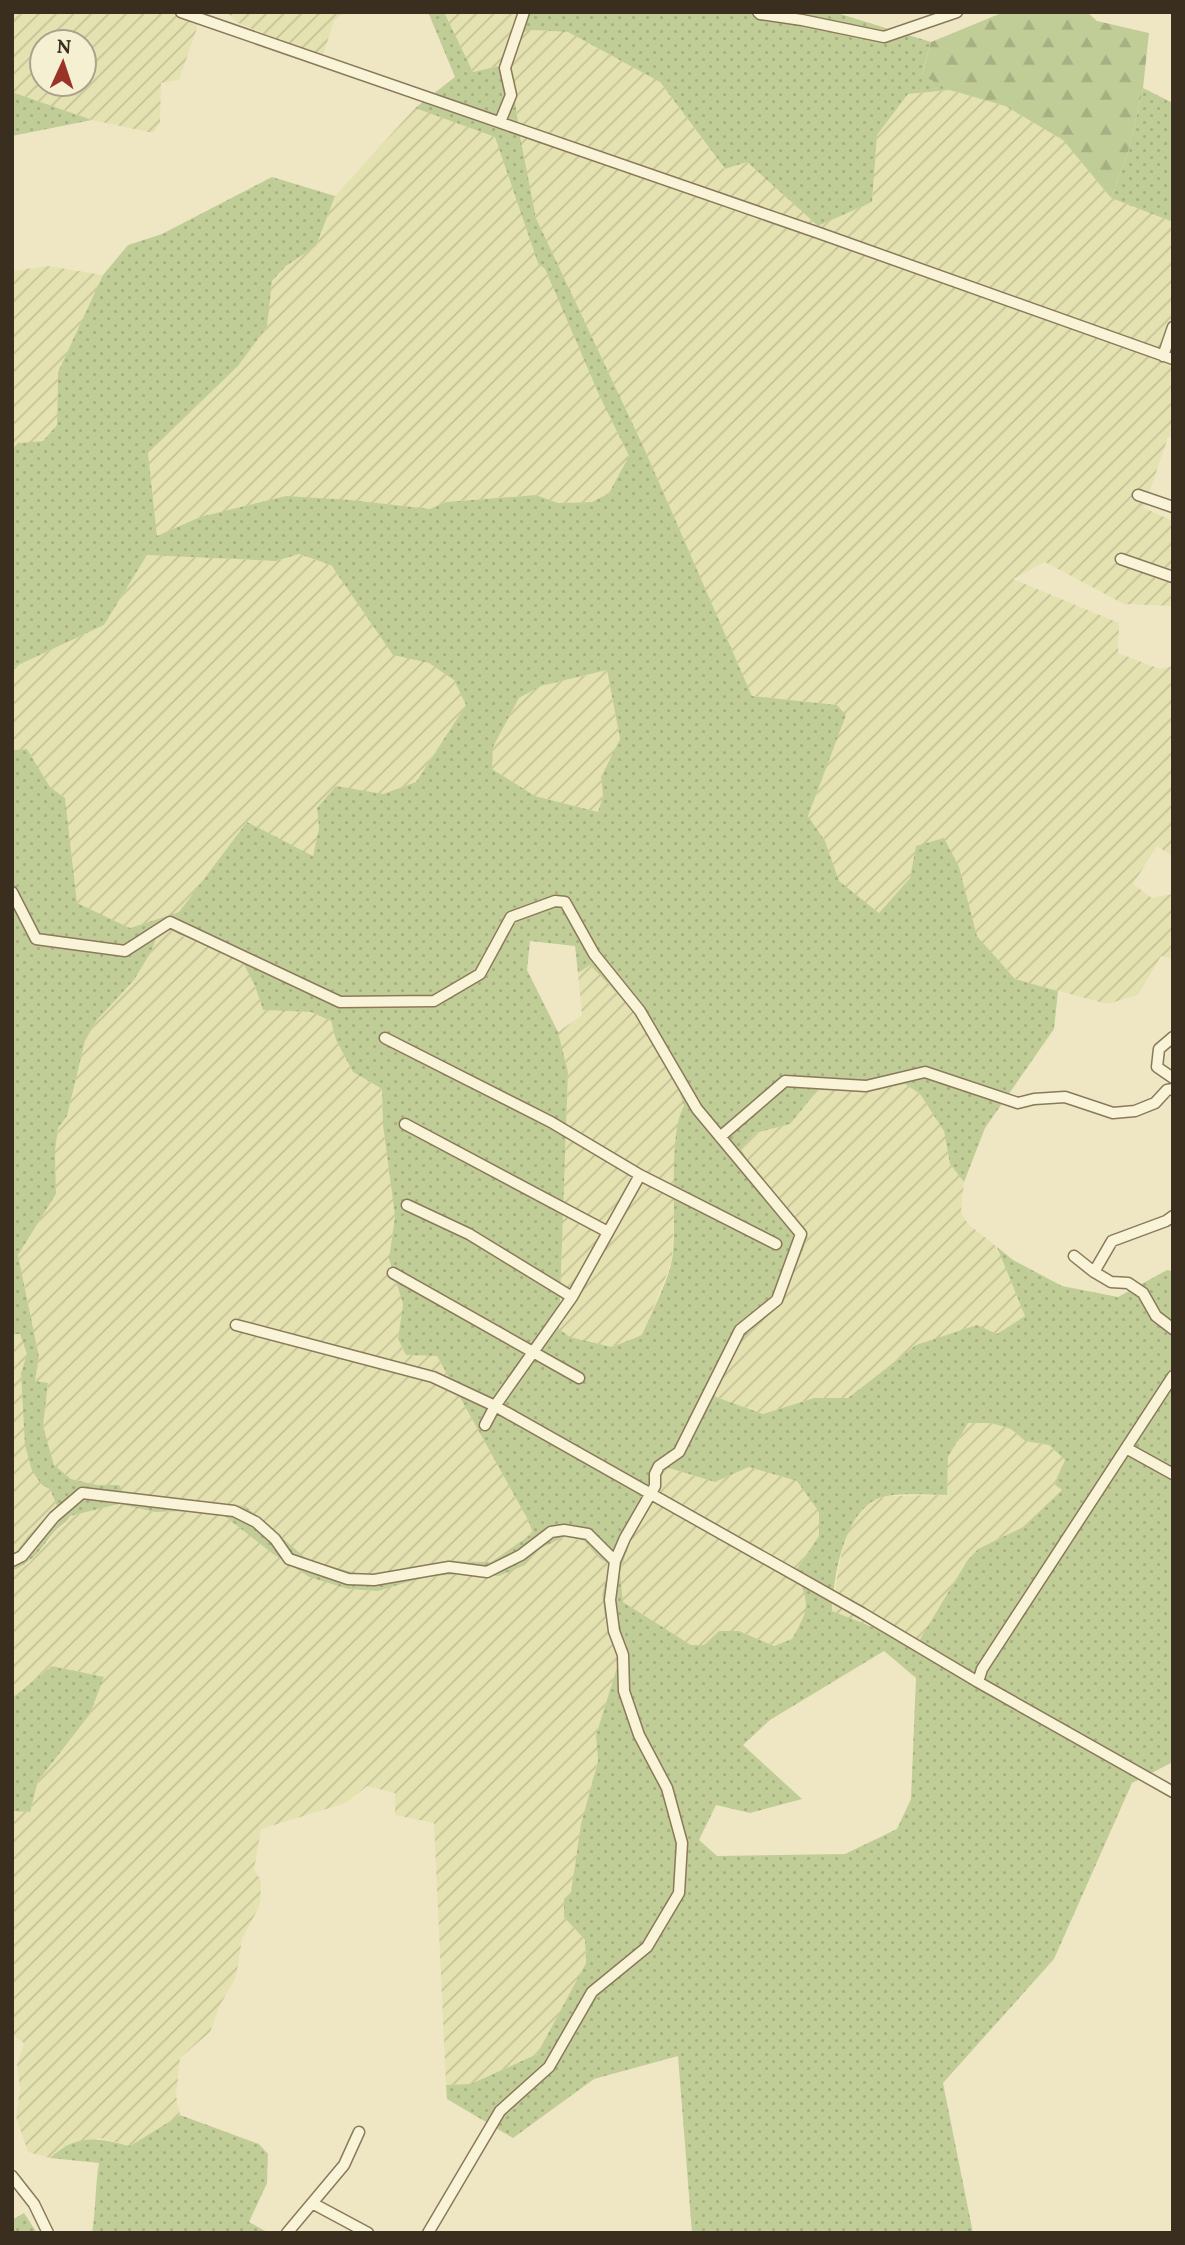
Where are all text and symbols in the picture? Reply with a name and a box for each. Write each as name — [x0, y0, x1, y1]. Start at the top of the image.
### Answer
north arrow — [28, 28, 98, 98]
text: N — [56, 34, 72, 58]

